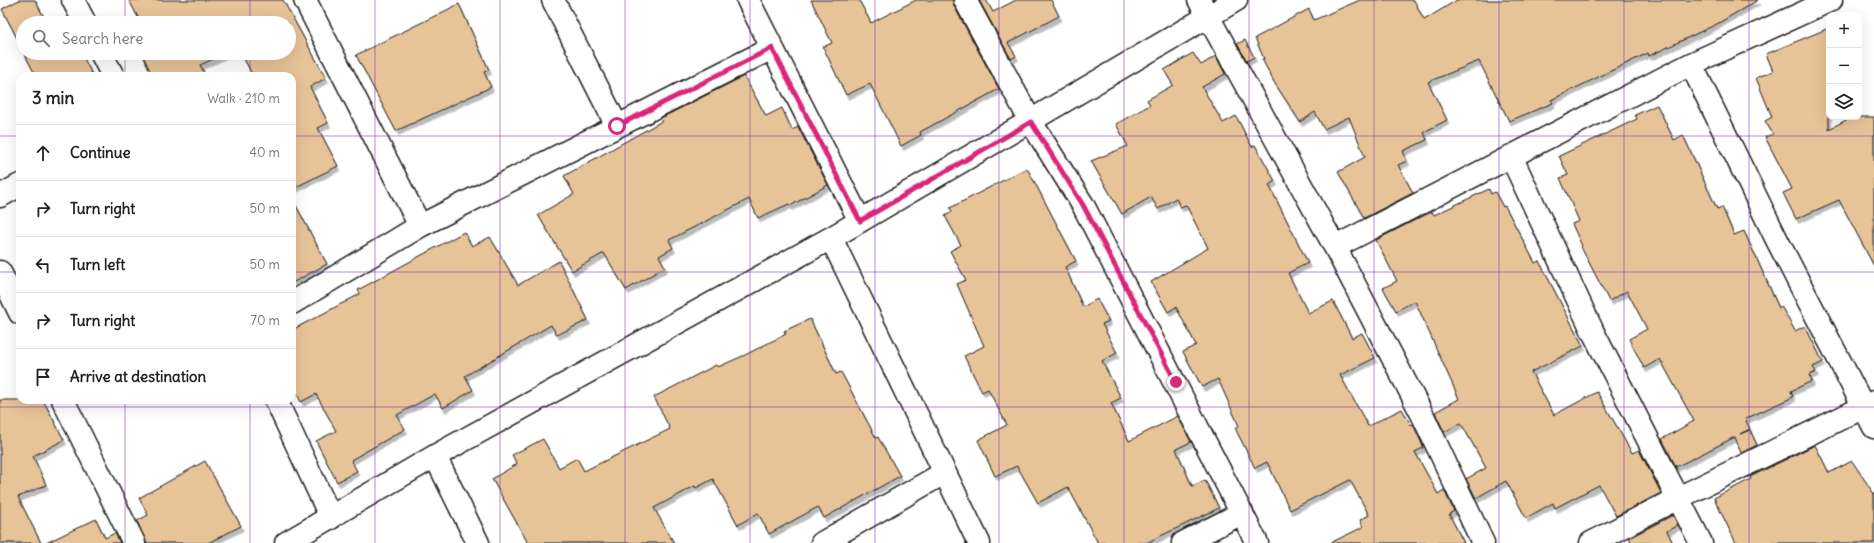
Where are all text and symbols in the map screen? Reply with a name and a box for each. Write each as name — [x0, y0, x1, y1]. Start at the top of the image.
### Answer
map controls — [1826, 12, 1862, 120]
button: + — [1826, 12, 1862, 48]
search box — [16, 16, 296, 60]
icon: search — [30, 27, 52, 49]
text: Search here — [62, 29, 143, 48]
button: − — [1826, 48, 1862, 84]
button: layers — [1826, 84, 1862, 120]
text: 3 min — [32, 87, 74, 109]
text: Walk · 210 m — [207, 90, 280, 107]
route start — [608, 117, 626, 135]
icon: ahead — [32, 142, 54, 164]
text: Continue — [70, 143, 131, 162]
text: 40 m — [249, 144, 280, 161]
icon: right — [32, 198, 54, 220]
text: Turn right — [70, 199, 135, 218]
text: 50 m — [249, 200, 280, 217]
icon: left — [32, 254, 54, 276]
text: Turn left — [70, 255, 125, 274]
text: 50 m — [249, 256, 280, 273]
icon: right — [32, 310, 54, 332]
text: Turn right — [70, 311, 135, 330]
text: 70 m — [251, 312, 280, 329]
icon: arrive — [32, 366, 54, 388]
text: Arrive at destination — [70, 367, 206, 386]
route end — [1167, 373, 1185, 391]

